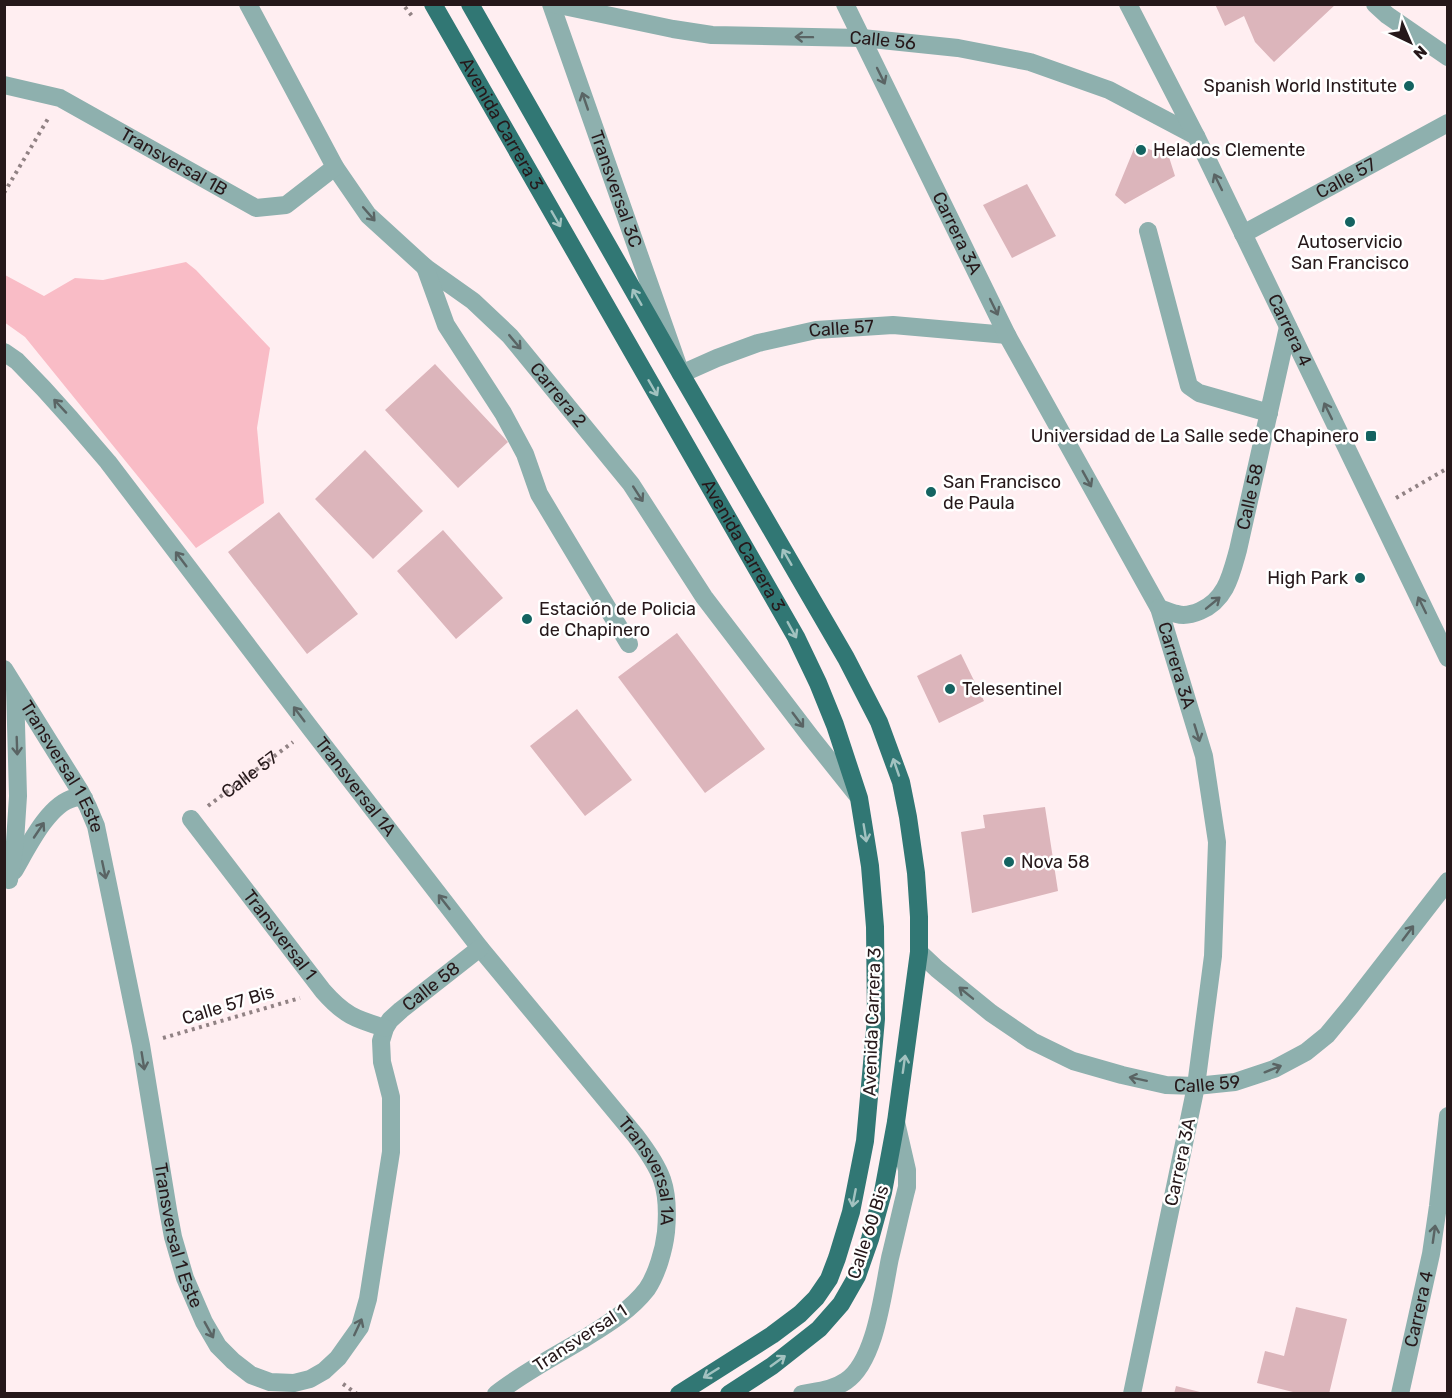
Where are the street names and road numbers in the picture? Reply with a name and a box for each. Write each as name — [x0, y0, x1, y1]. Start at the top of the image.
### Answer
street label: Calle 56 — [849, 27, 917, 55]
street label: Avenida Carrera 3 — [455, 54, 548, 194]
street label: Transversal 1B — [116, 123, 231, 201]
street label: Transversal 3C — [585, 127, 647, 250]
street label: Calle 57 — [1312, 153, 1380, 203]
street label: Carrera 3A — [928, 188, 987, 278]
street label: Carrera 4 — [1263, 290, 1317, 370]
street label: Calle 57 — [807, 315, 874, 342]
street label: Carrera 2 — [525, 358, 591, 432]
street label: Calle 58 — [1232, 461, 1268, 532]
street label: Avenida Carrera 3 — [697, 475, 790, 615]
street label: Carrera 3A — [1153, 619, 1200, 711]
street label: Transversal 1 Este — [15, 697, 108, 834]
street label: Transversal 1A — [310, 733, 401, 841]
street label: Calle 57 — [217, 746, 282, 803]
street label: Transversal 1 — [238, 885, 321, 984]
street label: Avenida Carrera 3 — [858, 947, 886, 1097]
street label: Calle 58 — [398, 957, 464, 1016]
street label: Calle 57 Bis — [179, 981, 277, 1029]
street label: Calle 59 — [1174, 1071, 1241, 1097]
street label: Transversal 1A — [613, 1112, 678, 1226]
street label: Carrera 3A — [1160, 1116, 1200, 1208]
street label: Transversal 1 Este — [149, 1161, 208, 1311]
street label: Calle 60 Bis — [842, 1182, 894, 1282]
street label: Carrera 4 — [1400, 1269, 1438, 1349]
street label: Transversal 1 — [529, 1299, 631, 1377]

